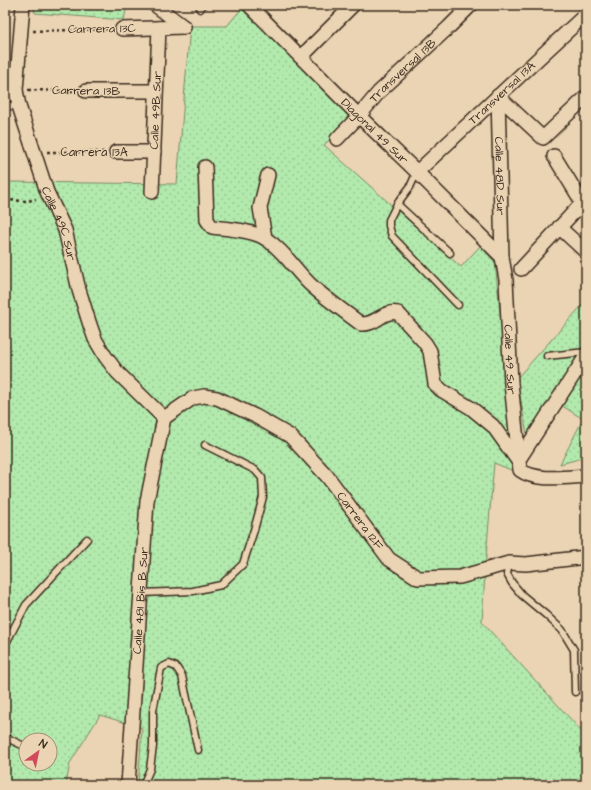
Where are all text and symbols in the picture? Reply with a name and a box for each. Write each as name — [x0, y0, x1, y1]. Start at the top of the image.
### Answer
street label: Carrera 13C — [68, 20, 137, 38]
street label: Transversal 13B — [365, 34, 440, 106]
street label: Transversal 13A — [465, 57, 539, 128]
street label: Calle 49B Sur — [145, 70, 166, 150]
street label: Carrera 13B — [52, 82, 121, 100]
street label: Diagonal 49 Sur — [337, 94, 412, 168]
street label: Calle 48D Sur — [491, 136, 509, 216]
street label: Carrera 13A — [60, 144, 128, 161]
street label: Calle 49C Sur — [37, 184, 80, 263]
street label: Calle 49 Sur — [500, 324, 521, 396]
street label: Carrera 12F — [333, 488, 388, 554]
street label: Calle 48I Bis B Sur — [128, 546, 152, 655]
north arrow — [18, 732, 58, 772]
text: N — [36, 736, 50, 752]

